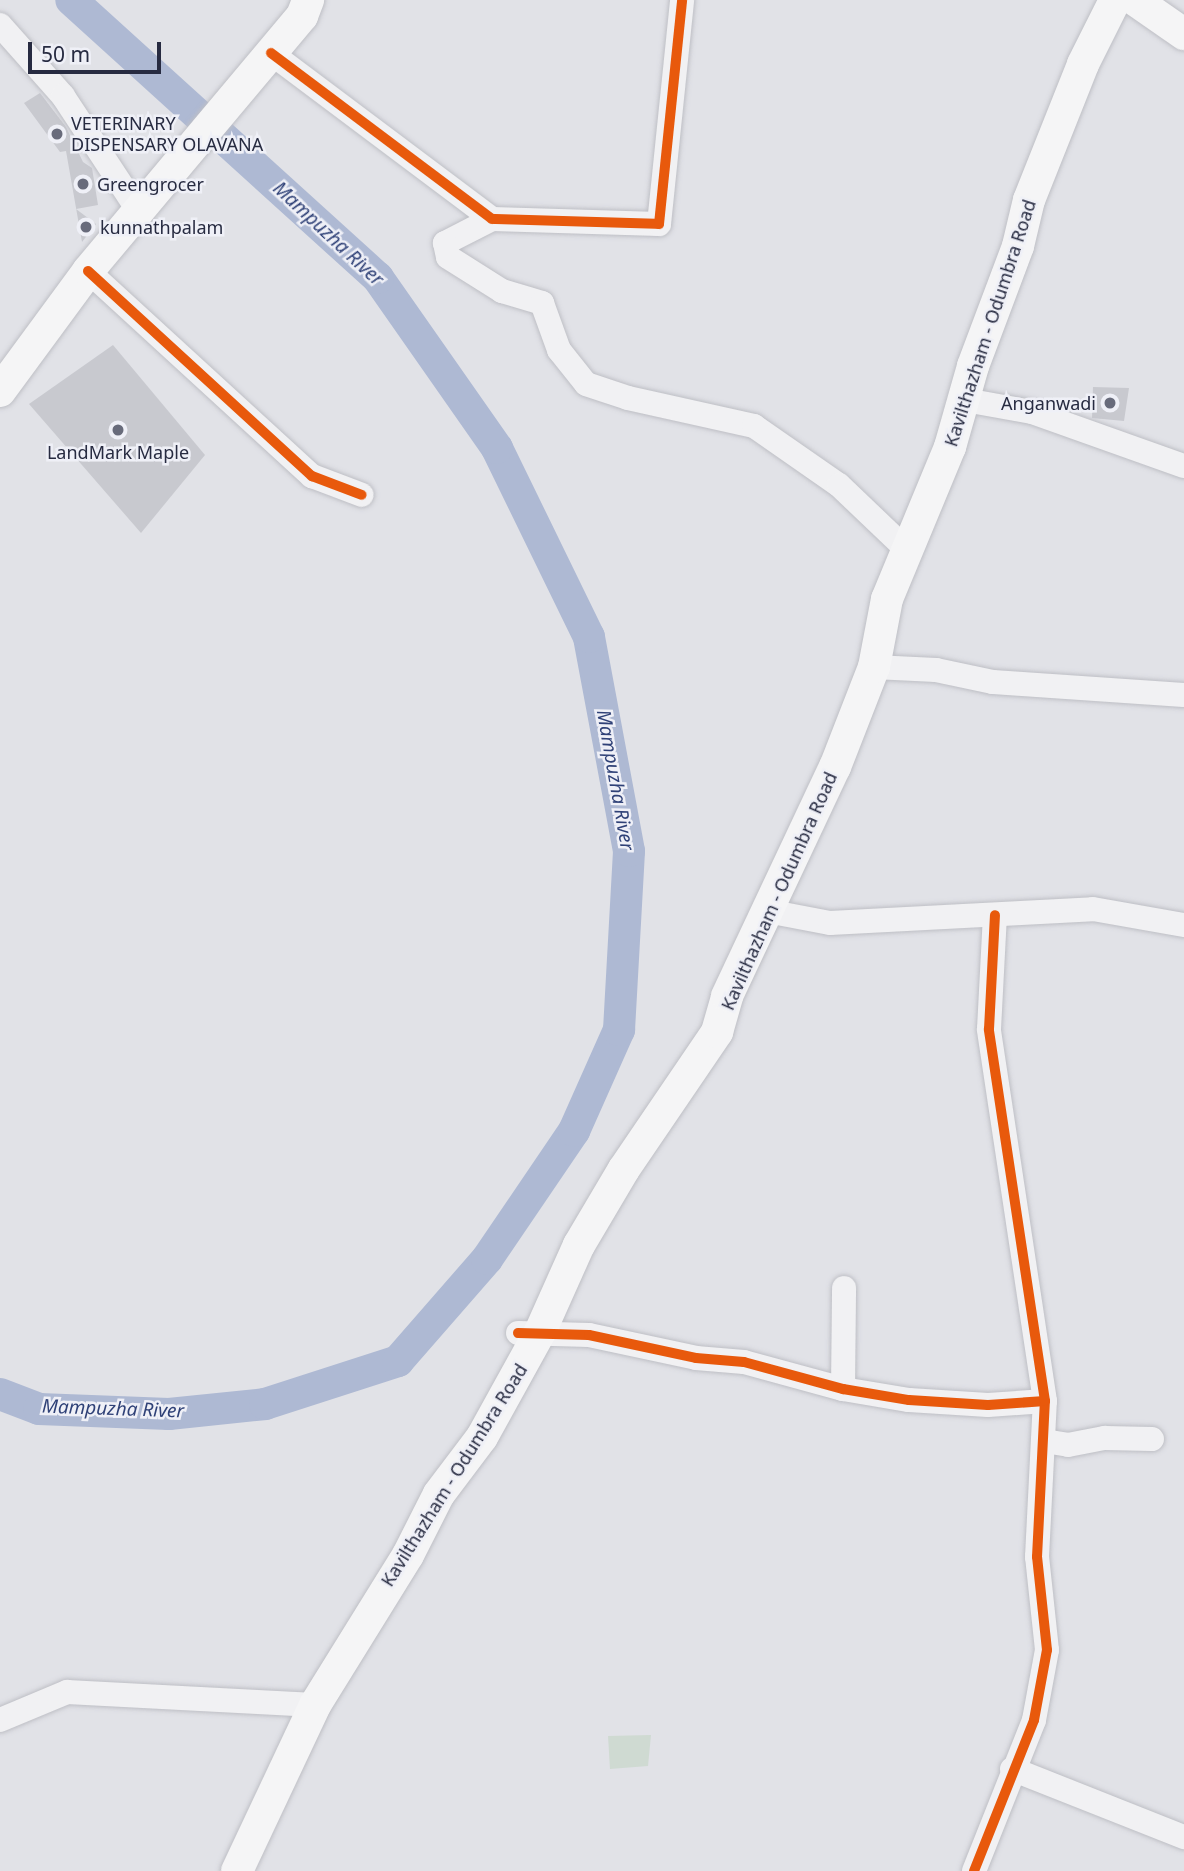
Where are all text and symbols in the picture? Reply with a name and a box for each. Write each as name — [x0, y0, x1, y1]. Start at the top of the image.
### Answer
scale bar — [32, 28, 164, 72]
text: 50 m — [41, 40, 90, 68]
place label: VETERINARY DISPENSARY OLAVANA — [71, 113, 263, 156]
marker: VETERINARY DISPENSARY OLAVANA — [49, 126, 65, 142]
place label: Greengrocer — [97, 173, 204, 195]
marker: Greengrocer — [75, 176, 91, 192]
water label: Mampuzha River — [268, 177, 388, 291]
street label: Kavilthazham - Odumbra Road — [940, 197, 1040, 449]
place label: kunnathpalam — [100, 216, 223, 238]
marker: kunnathpalam — [78, 219, 94, 235]
place label: Anganwadi — [1001, 392, 1096, 414]
marker: Anganwadi — [1102, 395, 1118, 411]
marker: LandMark Maple — [110, 422, 126, 438]
place label: LandMark Maple — [47, 441, 189, 463]
water label: Mampuzha River — [591, 708, 639, 852]
street label: Kavilthazham - Odumbra Road — [717, 769, 841, 1013]
street label: Kavilthazham - Odumbra Road — [376, 1360, 532, 1590]
water label: Mampuzha River — [42, 1395, 184, 1423]

